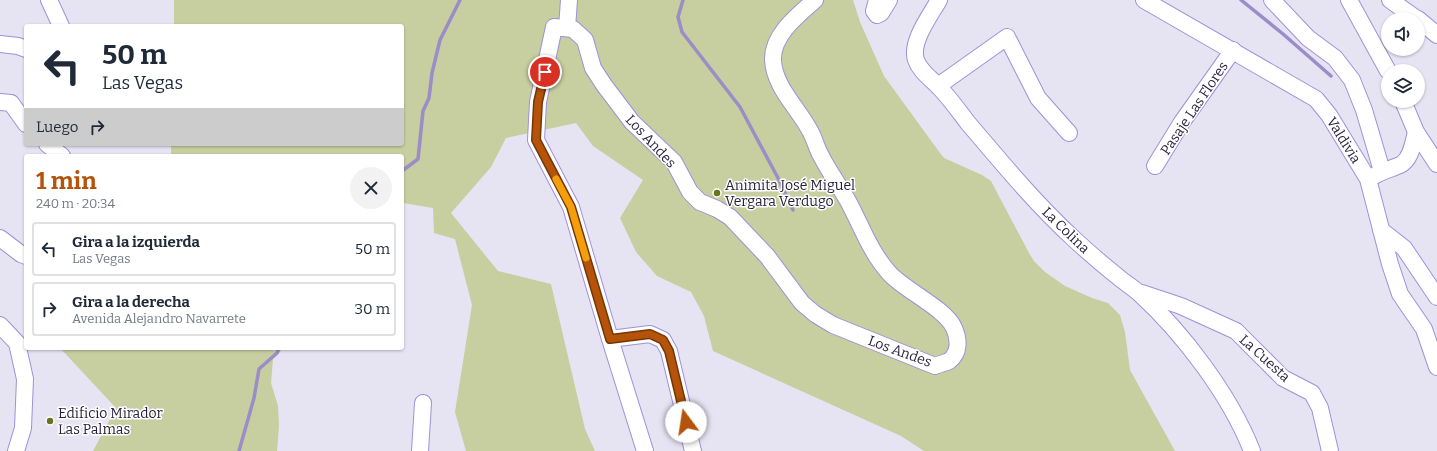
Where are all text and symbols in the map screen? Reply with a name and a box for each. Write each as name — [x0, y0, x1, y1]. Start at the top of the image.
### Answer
map controls — [1381, 12, 1425, 108]
button: sound — [1381, 12, 1425, 56]
text: 50 m — [102, 38, 167, 71]
icon: left — [36, 40, 88, 92]
pin — [528, 55, 562, 89]
street label: Pasaje Las Flores — [1157, 58, 1232, 158]
icon: arrive — [534, 61, 556, 83]
button: layers — [1381, 64, 1425, 108]
text: Las Vegas — [102, 72, 183, 94]
street label: Los Andes — [622, 111, 679, 171]
street label: Valdivia — [1323, 114, 1365, 167]
icon: right — [86, 116, 108, 138]
text: Luego — [36, 118, 78, 136]
text: 1 min — [36, 167, 97, 195]
button: close — [350, 167, 392, 209]
place label: Animita José Miguel Vergara Verdugo — [725, 177, 855, 210]
marker: Animita José Miguel Vergara Verdugo — [712, 188, 722, 198]
text: 240 m · 20:34 — [36, 196, 115, 211]
street label: La Colina — [1038, 204, 1093, 257]
text: Gira a la izquierda — [72, 233, 200, 251]
icon: left — [38, 238, 60, 260]
text: 50 m — [355, 240, 390, 258]
text: Las Vegas — [72, 251, 131, 266]
text: Gira a la derecha — [72, 293, 190, 311]
icon: right — [38, 298, 60, 320]
text: 30 m — [355, 300, 390, 318]
text: Avenida Alejandro Navarrete — [72, 311, 246, 326]
street label: La Cuesta — [1236, 331, 1294, 386]
street label: Los Andes — [866, 332, 934, 371]
position arrow — [665, 401, 707, 443]
place label: Edificio Mirador Las Palmas — [58, 405, 163, 438]
marker: Edificio Mirador Las Palmas — [45, 416, 55, 426]

